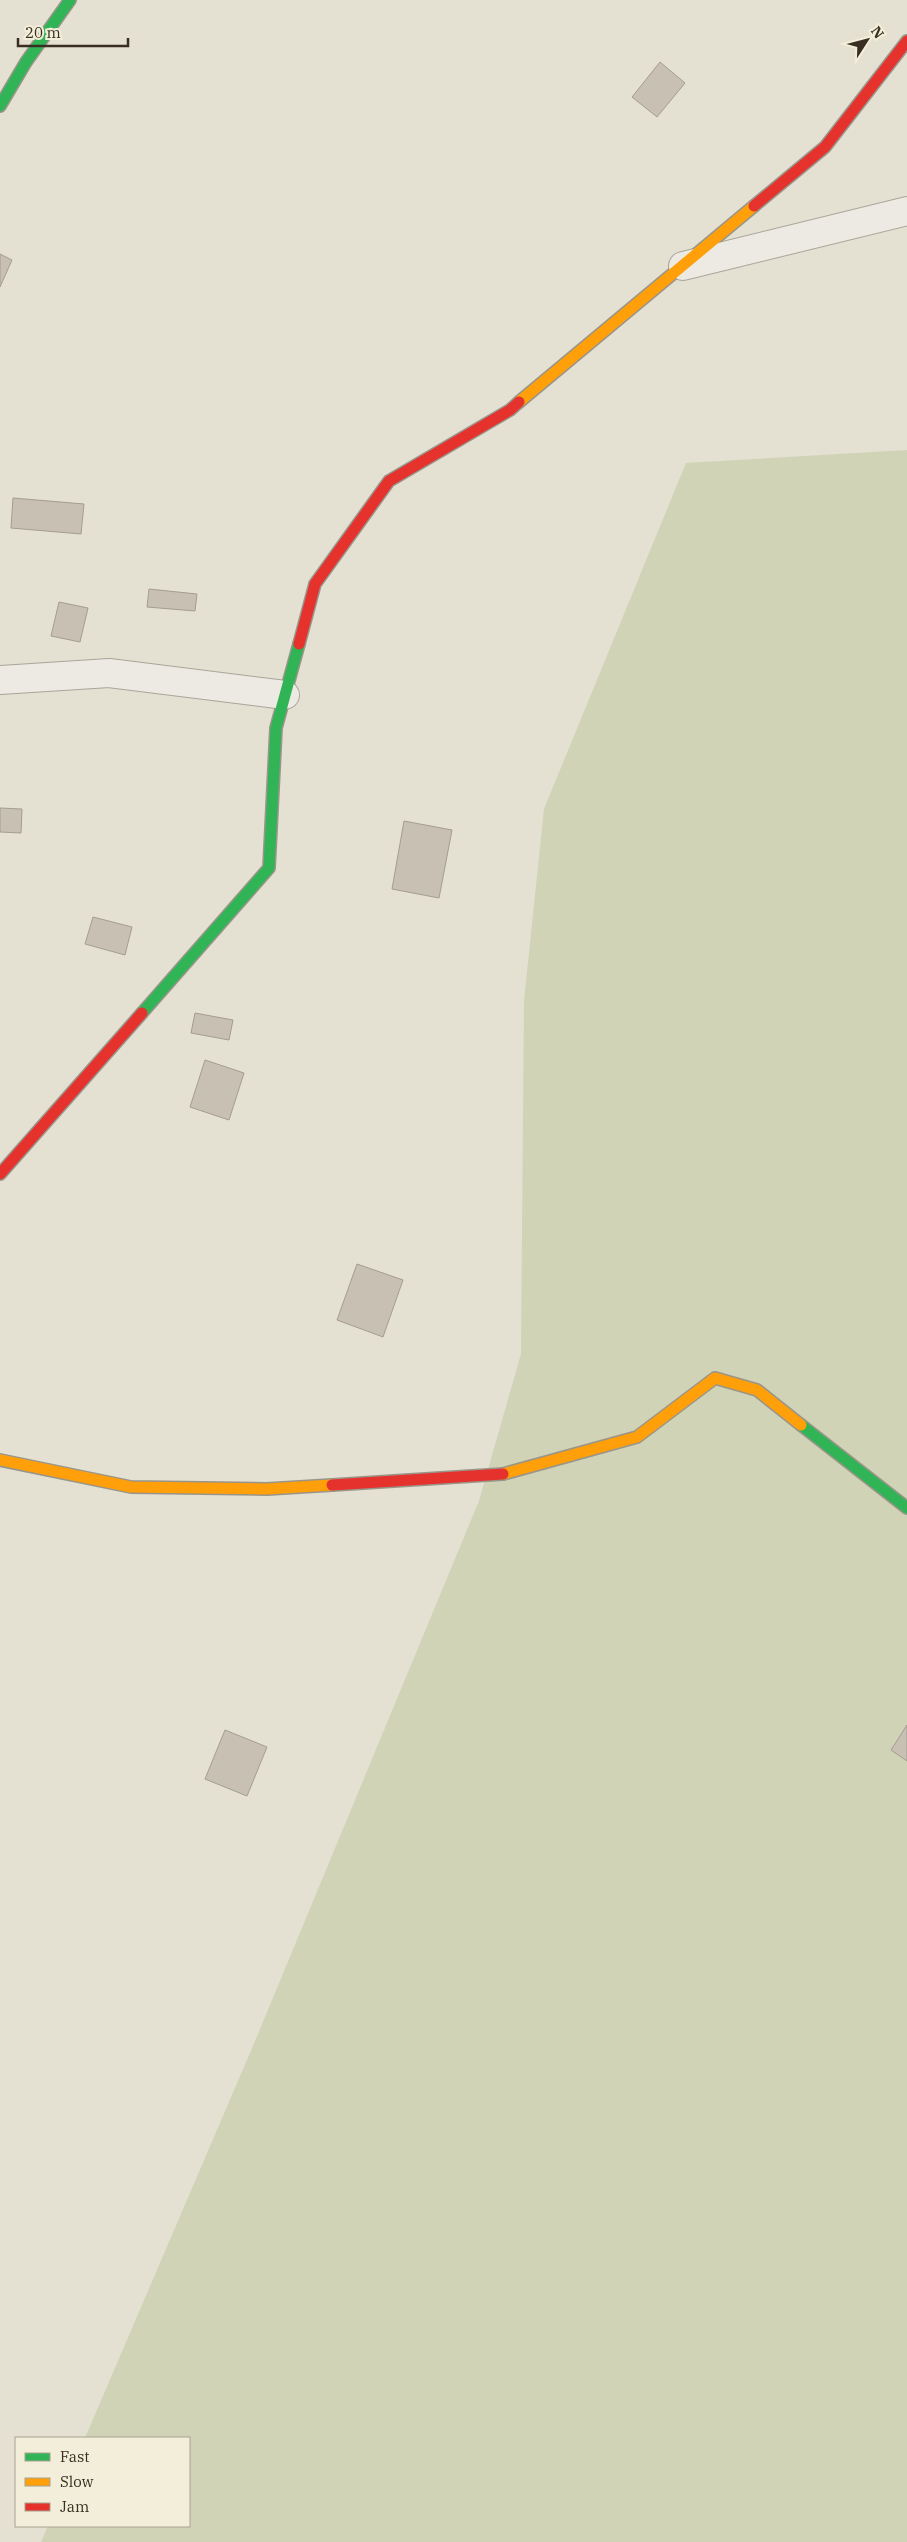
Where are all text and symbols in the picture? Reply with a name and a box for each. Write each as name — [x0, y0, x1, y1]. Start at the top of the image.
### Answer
scale bar — [18, 15, 128, 47]
north arrow — [842, 15, 892, 65]
text: 20 m — [25, 23, 61, 42]
text: N — [867, 23, 888, 42]
legend — [15, 2437, 190, 2527]
text: Fast — [60, 2447, 90, 2466]
text: Slow — [60, 2472, 94, 2491]
text: Jam — [60, 2497, 89, 2516]

